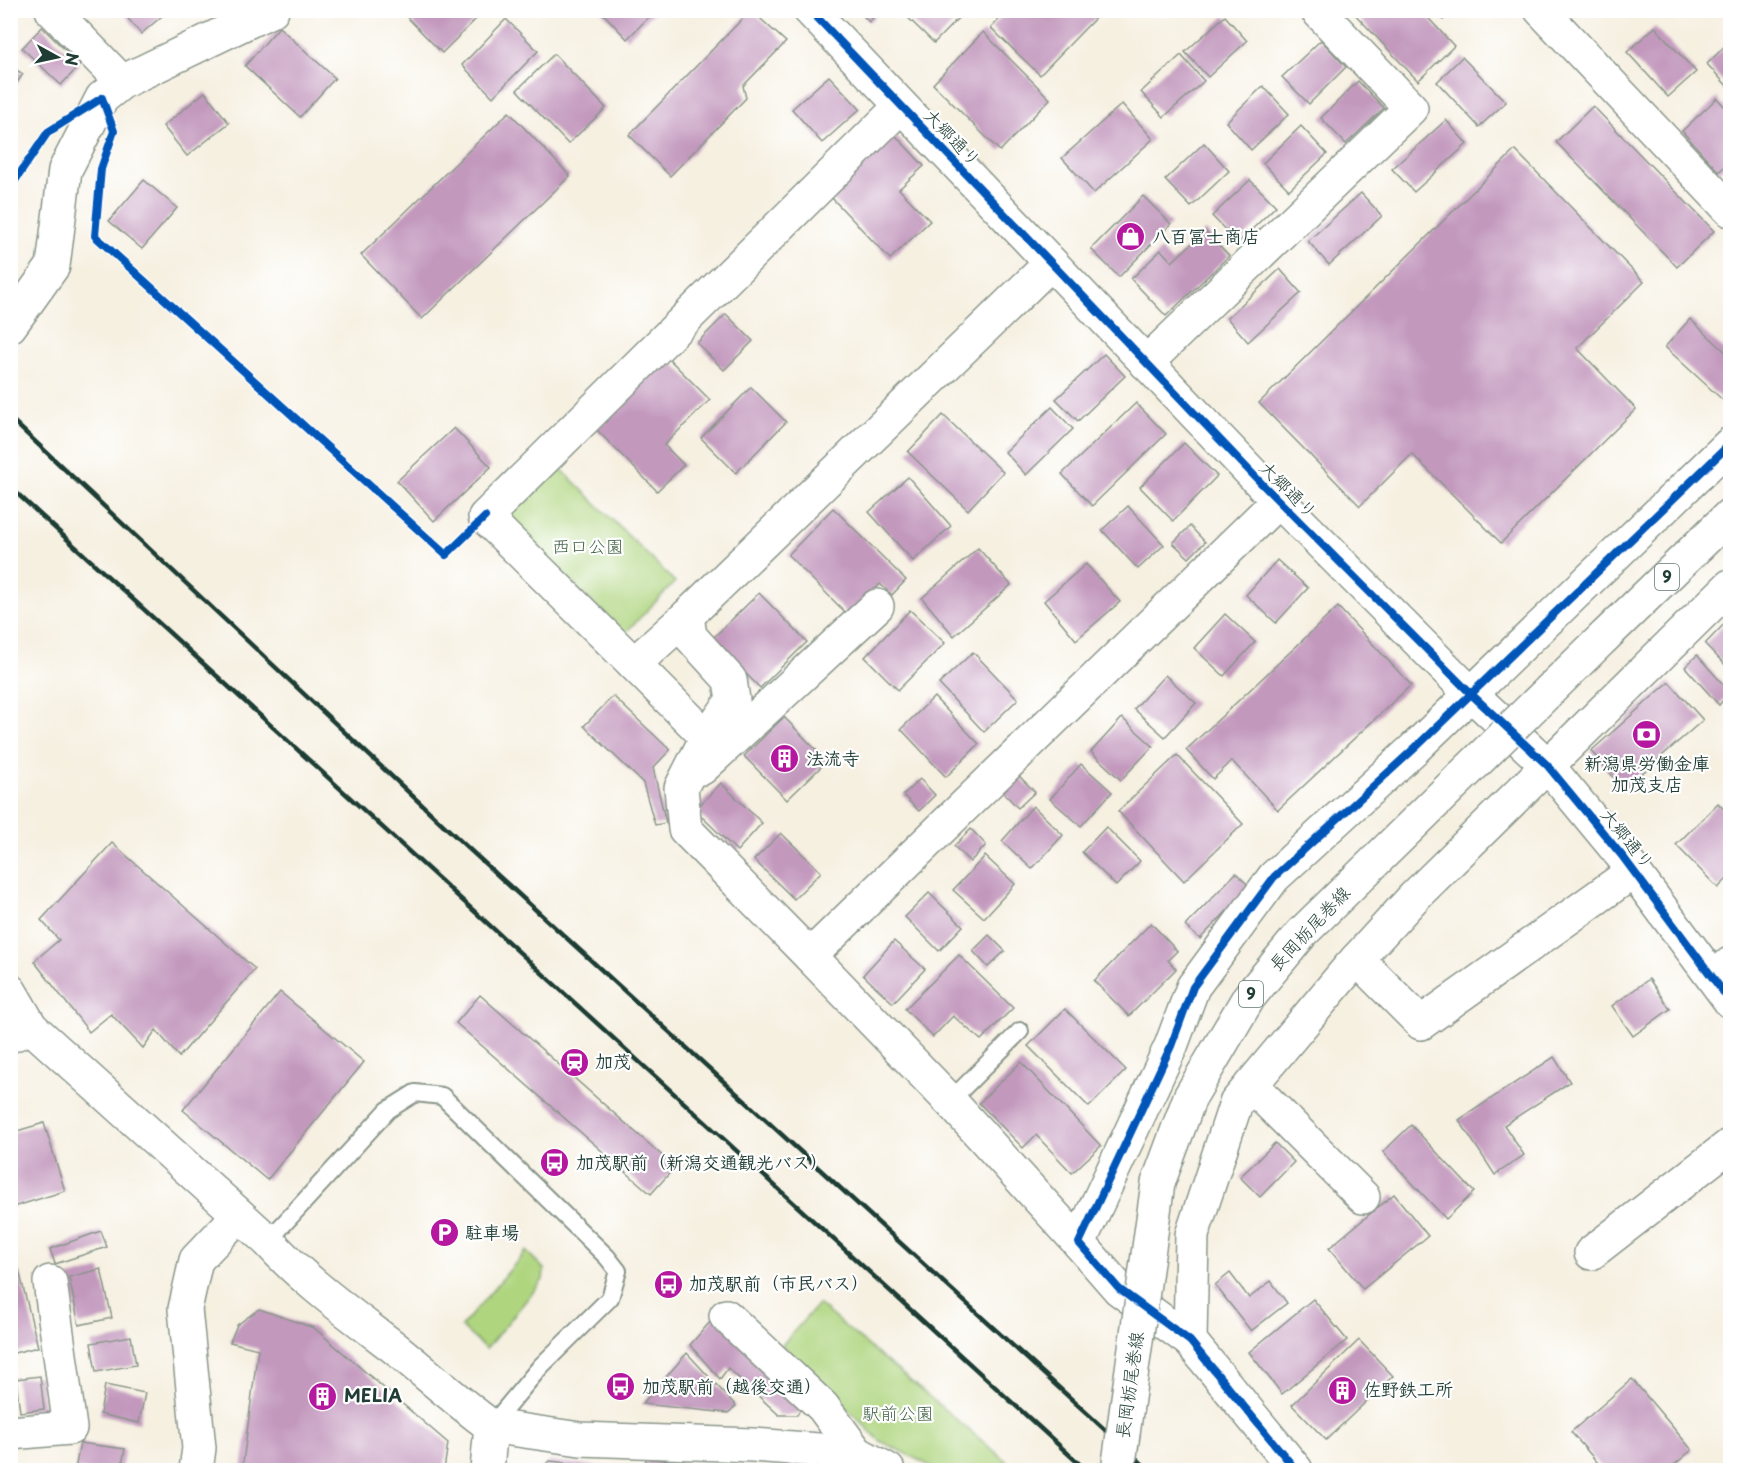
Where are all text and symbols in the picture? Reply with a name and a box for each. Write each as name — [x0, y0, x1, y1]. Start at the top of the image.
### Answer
north arrow — [27, 27, 87, 87]
text: N — [60, 51, 86, 67]
street label: 大郷通り — [918, 102, 988, 172]
shop icon: 八百冨士商店 — [1115, 221, 1147, 253]
place label: 八百冨士商店 — [1152, 222, 1260, 249]
street label: 大郷通り — [1254, 454, 1324, 524]
park label: 西口公園 — [552, 532, 624, 559]
road number: 9 — [1655, 564, 1679, 590]
bank icon: 新潟県労働金庫 加茂支店 — [1631, 719, 1663, 751]
building icon: 法流寺 — [769, 743, 801, 775]
place label: 法流寺 — [806, 744, 860, 771]
place label: 新潟県労働金庫 加茂支店 — [1584, 749, 1710, 797]
street label: 大郷通り — [1595, 802, 1661, 875]
street label: 長岡栃尾巻線 — [1262, 879, 1356, 977]
road number: 9 — [1239, 981, 1263, 1007]
station icon: 加茂 — [558, 1046, 590, 1078]
place label: 加茂 — [595, 1047, 631, 1074]
bus stop icon: 加茂駅前（新潟交通観光バス） — [539, 1147, 571, 1179]
place label: 加茂駅前（新潟交通観光バス） — [576, 1148, 828, 1175]
parking icon: 駐車場 — [428, 1217, 460, 1249]
place label: 駐車場 — [465, 1218, 519, 1245]
bus stop icon: 加茂駅前（市民バス） — [652, 1268, 684, 1300]
place label: 加茂駅前（市民バス） — [689, 1269, 869, 1296]
street label: 長岡栃尾巻線 — [1108, 1329, 1149, 1440]
bus stop icon: 加茂駅前（越後交通） — [605, 1371, 637, 1403]
place label: 加茂駅前（越後交通） — [642, 1372, 822, 1399]
building icon: 佐野鉄工所 — [1326, 1374, 1358, 1406]
place label: 佐野鉄工所 — [1363, 1375, 1453, 1402]
building icon: MELIA — [307, 1380, 339, 1412]
place label: MELIA — [344, 1381, 402, 1408]
park label: 駅前公園 — [862, 1399, 934, 1426]

